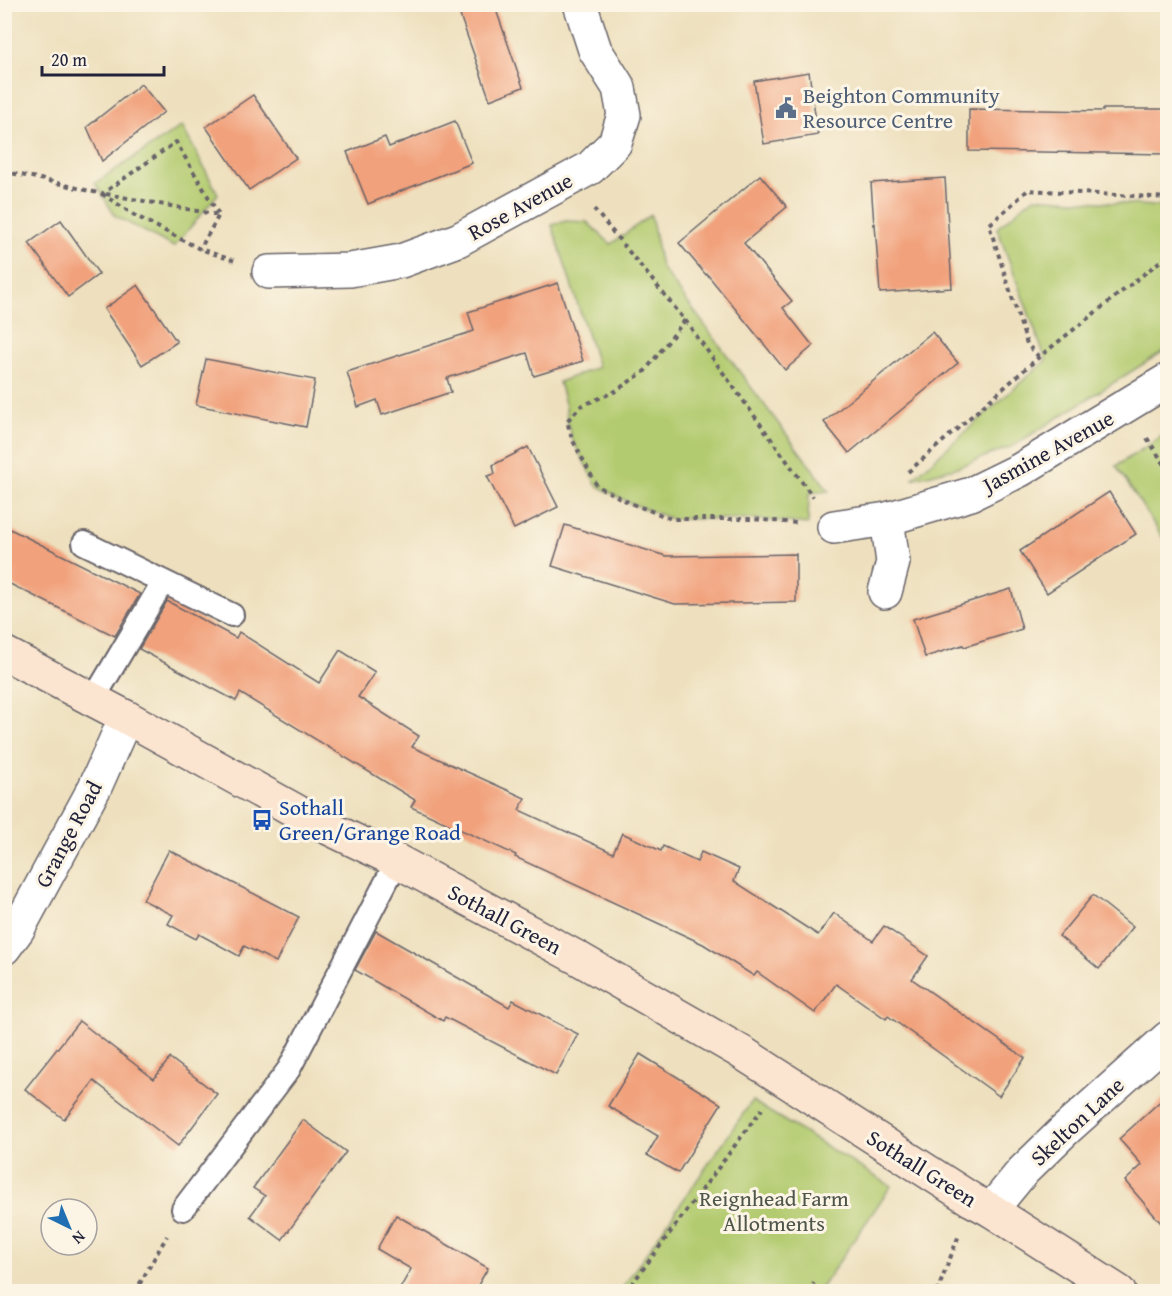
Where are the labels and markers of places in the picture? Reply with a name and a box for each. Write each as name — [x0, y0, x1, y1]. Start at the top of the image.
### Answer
place label: Beighton Community Resource Centre — [803, 79, 1000, 136]
public building icon: Beighton Community Resource Centre — [774, 96, 798, 120]
place label: Sothall Green/Grange Road — [279, 791, 461, 848]
bus stop icon: Sothall Green/Grange Road — [250, 808, 274, 832]

